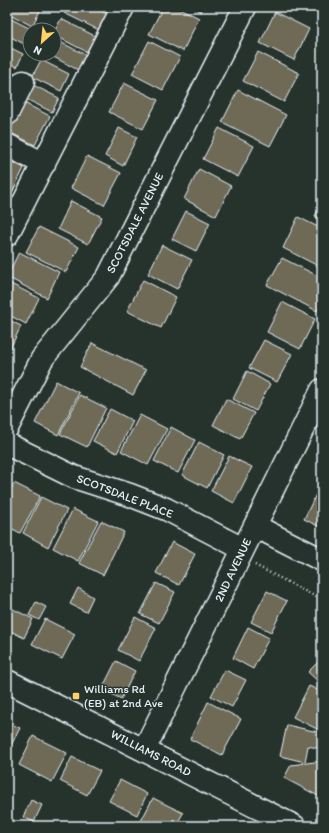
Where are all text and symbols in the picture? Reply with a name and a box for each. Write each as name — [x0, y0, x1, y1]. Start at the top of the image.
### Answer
north arrow — [22, 22, 62, 62]
text: N — [31, 43, 44, 58]
street label: SCOTSDALE AVENUE — [104, 170, 167, 276]
street label: SCOTSDALE PLACE — [75, 471, 176, 521]
street label: 2ND AVENUE — [212, 536, 255, 604]
place label: Williams Rd (EB) at 2nd Ave — [84, 682, 163, 710]
marker: Williams Rd (EB) at 2nd Ave — [71, 691, 81, 701]
street label: WILLIAMS ROAD — [109, 727, 194, 779]

